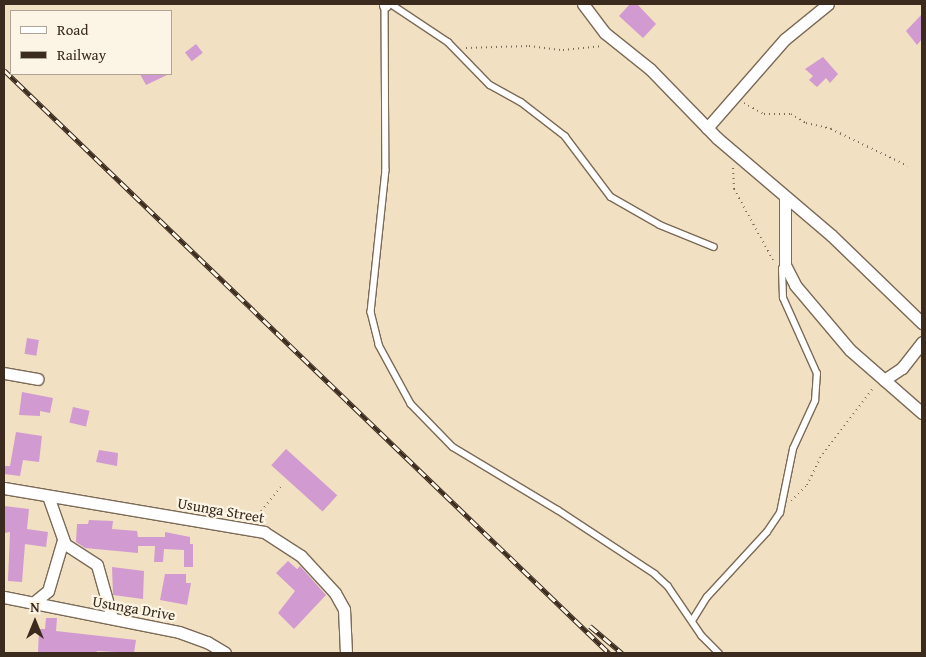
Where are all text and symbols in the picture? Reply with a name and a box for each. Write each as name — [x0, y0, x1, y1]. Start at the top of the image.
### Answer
legend — [10, 10, 172, 75]
text: Road — [57, 19, 88, 40]
text: Railway — [57, 44, 106, 65]
street label: Usunga Street — [176, 493, 266, 527]
street label: Usunga Drive — [91, 592, 177, 624]
north arrow — [10, 597, 60, 647]
text: N — [30, 597, 40, 617]

